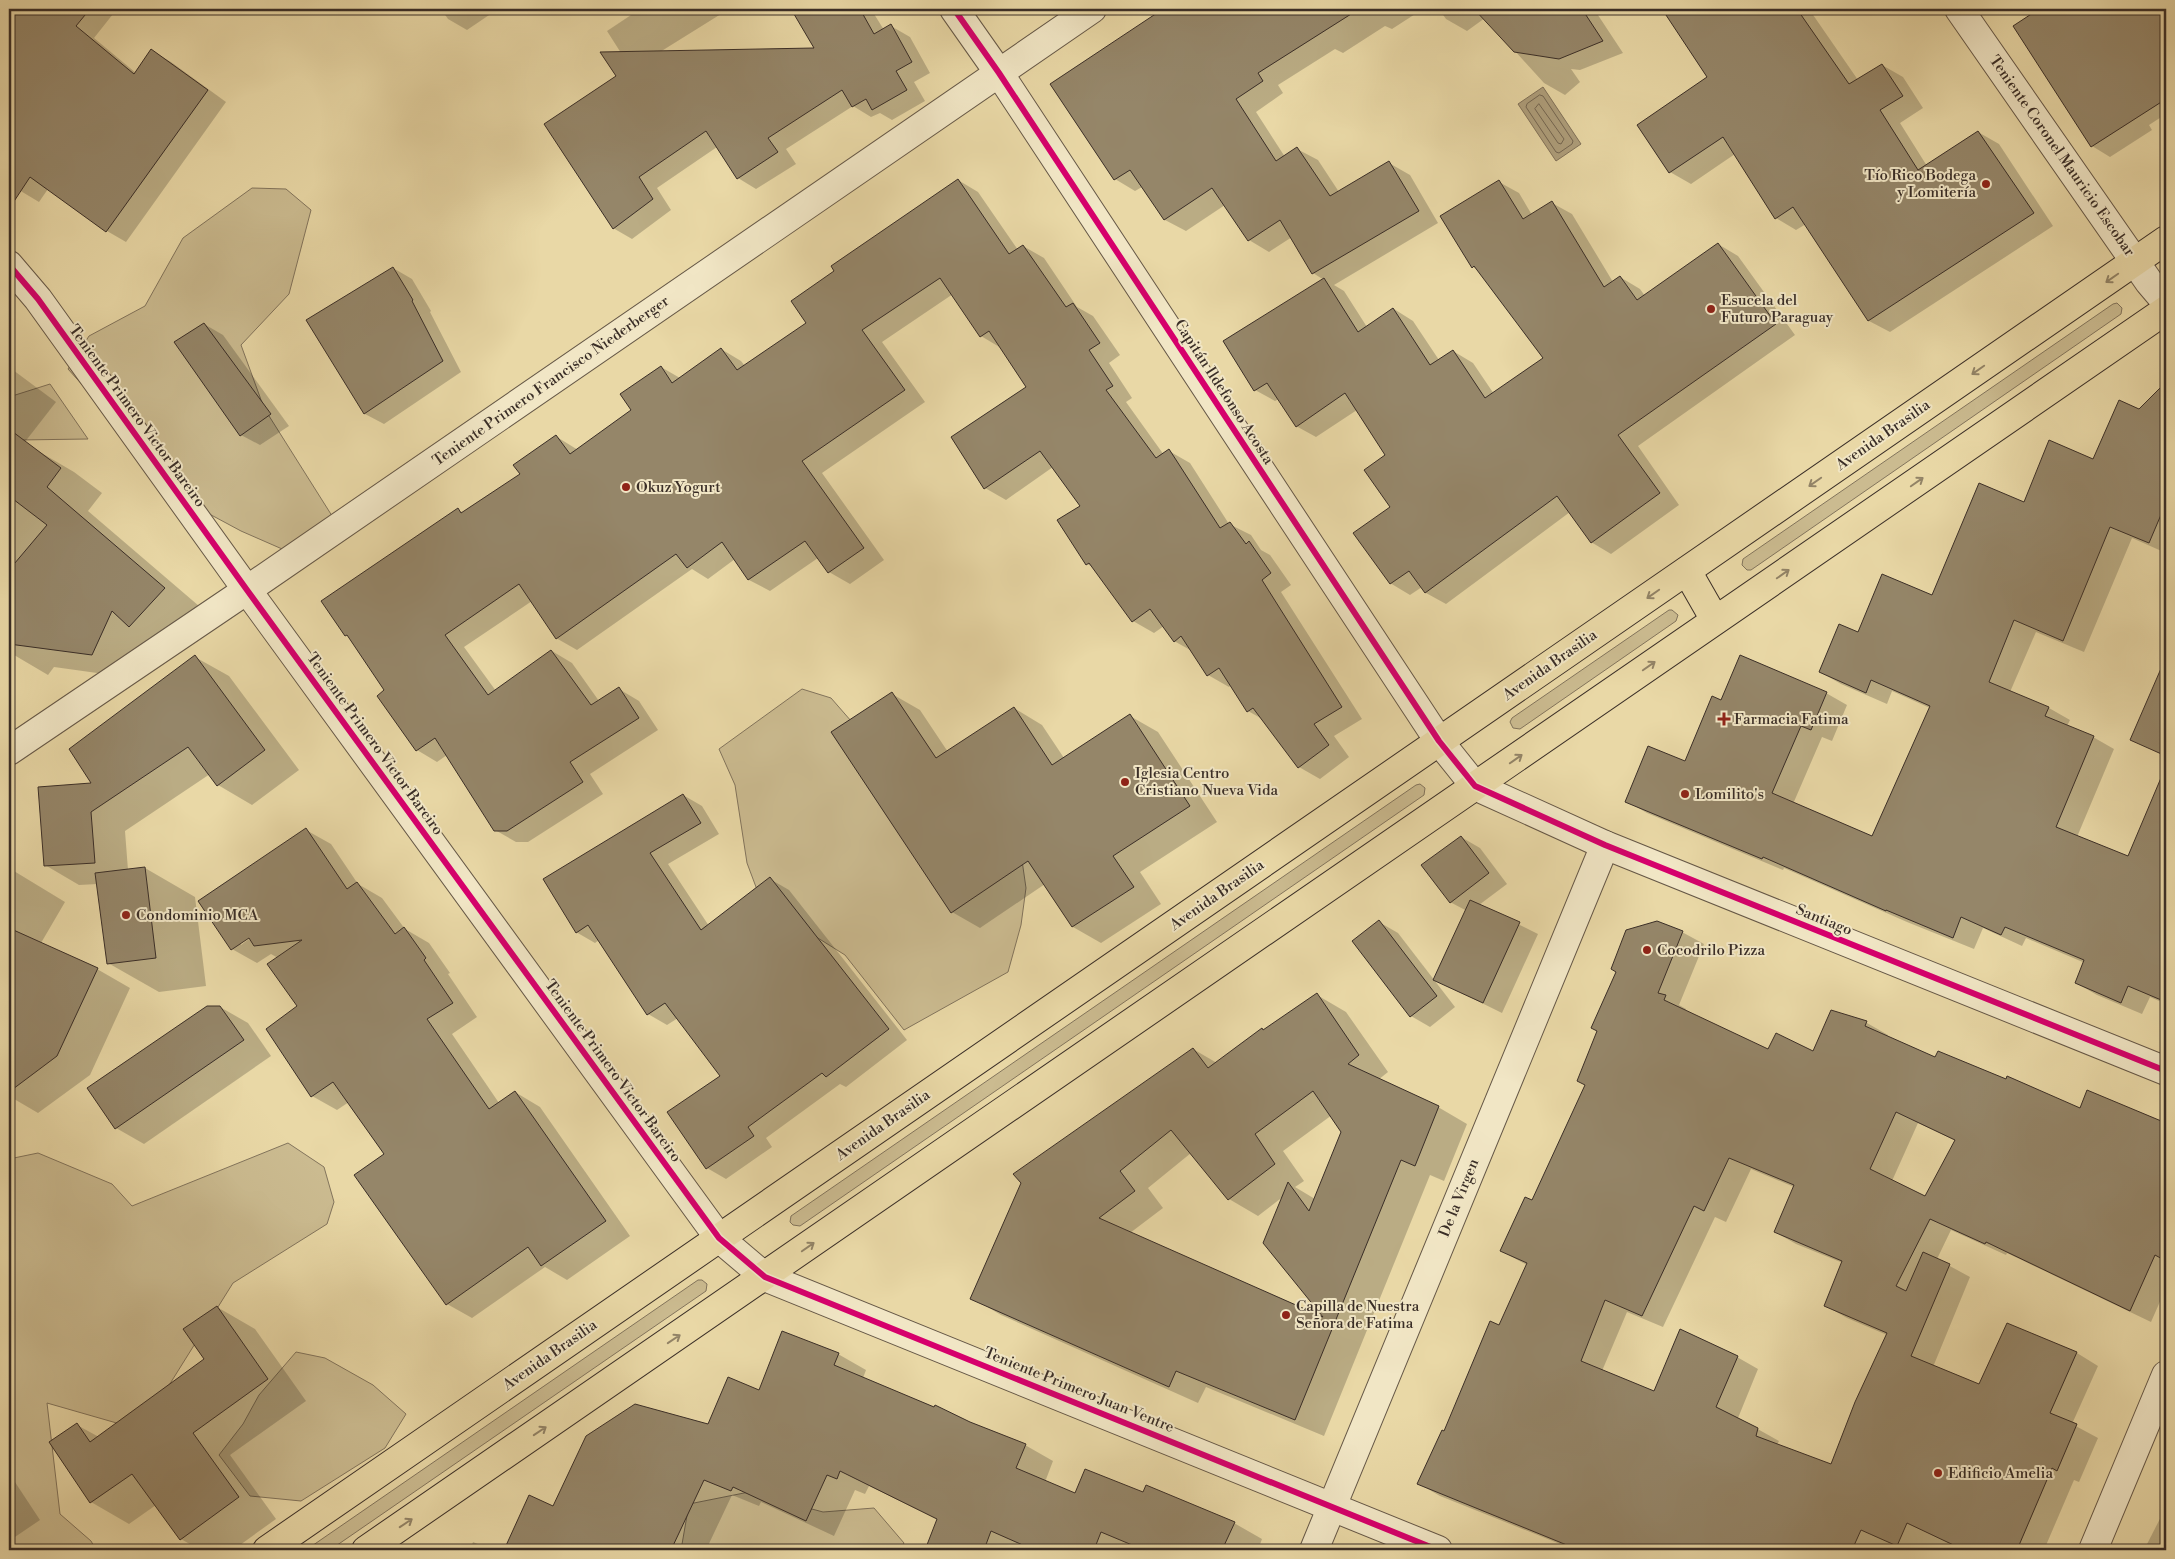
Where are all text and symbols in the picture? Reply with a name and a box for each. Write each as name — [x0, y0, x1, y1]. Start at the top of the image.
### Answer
street label: Teniente Coronel Mauricio Escobar — [1985, 52, 2139, 261]
place label: Tío Rico Bodega y Lomitería — [1864, 166, 1976, 202]
marker: Tío Rico Bodega y Lomitería — [1980, 178, 1992, 190]
one-way arrow — [2105, 273, 2119, 283]
street label: Teniente Primero Francisco Niederberger — [429, 291, 673, 470]
place label: Esucela del Futuro Paraguay — [1721, 291, 1834, 327]
marker: Esucela del Futuro Paraguay — [1705, 303, 1717, 315]
street label: Capitán Ildefonso Acosta — [1170, 316, 1278, 468]
street label: Teniente Primero Victor Bareiro — [64, 321, 210, 511]
one-way arrow — [1971, 365, 1985, 375]
street label: Avenida Brasilia — [1831, 395, 1934, 475]
one-way arrow — [1809, 477, 1823, 487]
one-way arrow — [1910, 477, 1924, 487]
place label: Okuz Yogurt — [636, 478, 721, 497]
marker: Okuz Yogurt — [620, 481, 632, 493]
one-way arrow — [1776, 569, 1790, 579]
one-way arrow — [1646, 589, 1660, 599]
street label: Avenida Brasilia — [1498, 625, 1601, 705]
street label: Teniente Primero Victor Bareiro — [302, 649, 448, 839]
one-way arrow — [1642, 661, 1656, 671]
place label: Farmacia Fatima — [1734, 710, 1849, 729]
marker: Farmacia Fatima — [1718, 713, 1730, 725]
one-way arrow — [1508, 754, 1522, 764]
place label: Iglesia Centro Cristiano Nueva Vida — [1135, 764, 1279, 800]
marker: Iglesia Centro Cristiano Nueva Vida — [1119, 776, 1131, 788]
place label: Lomilito's — [1695, 785, 1764, 804]
marker: Lomilito's — [1679, 788, 1691, 800]
street label: Avenida Brasilia — [1165, 855, 1268, 935]
street label: Santiago — [1793, 900, 1855, 940]
place label: Condominio MCA — [136, 906, 259, 925]
marker: Condominio MCA — [120, 909, 132, 921]
place label: Cocodrilo Pizza — [1657, 941, 1766, 960]
marker: Cocodrilo Pizza — [1641, 944, 1653, 956]
street label: Teniente Primero Victor Bareiro — [540, 976, 686, 1166]
street label: Avenida Brasilia — [831, 1085, 934, 1165]
street label: De la Virgen — [1435, 1156, 1483, 1240]
one-way arrow — [801, 1242, 815, 1252]
place label: Capilla de Nuestra Señora de Fatima — [1296, 1297, 1420, 1333]
marker: Capilla de Nuestra Señora de Fatima — [1280, 1309, 1292, 1321]
street label: Avenida Brasilia — [498, 1315, 601, 1395]
one-way arrow — [667, 1334, 681, 1344]
street label: Teniente Primero Juan Ventre — [981, 1343, 1177, 1437]
one-way arrow — [533, 1426, 547, 1436]
place label: Edificio Amelia — [1948, 1464, 2053, 1483]
marker: Edificio Amelia — [1932, 1467, 1944, 1479]
one-way arrow — [399, 1518, 413, 1528]

